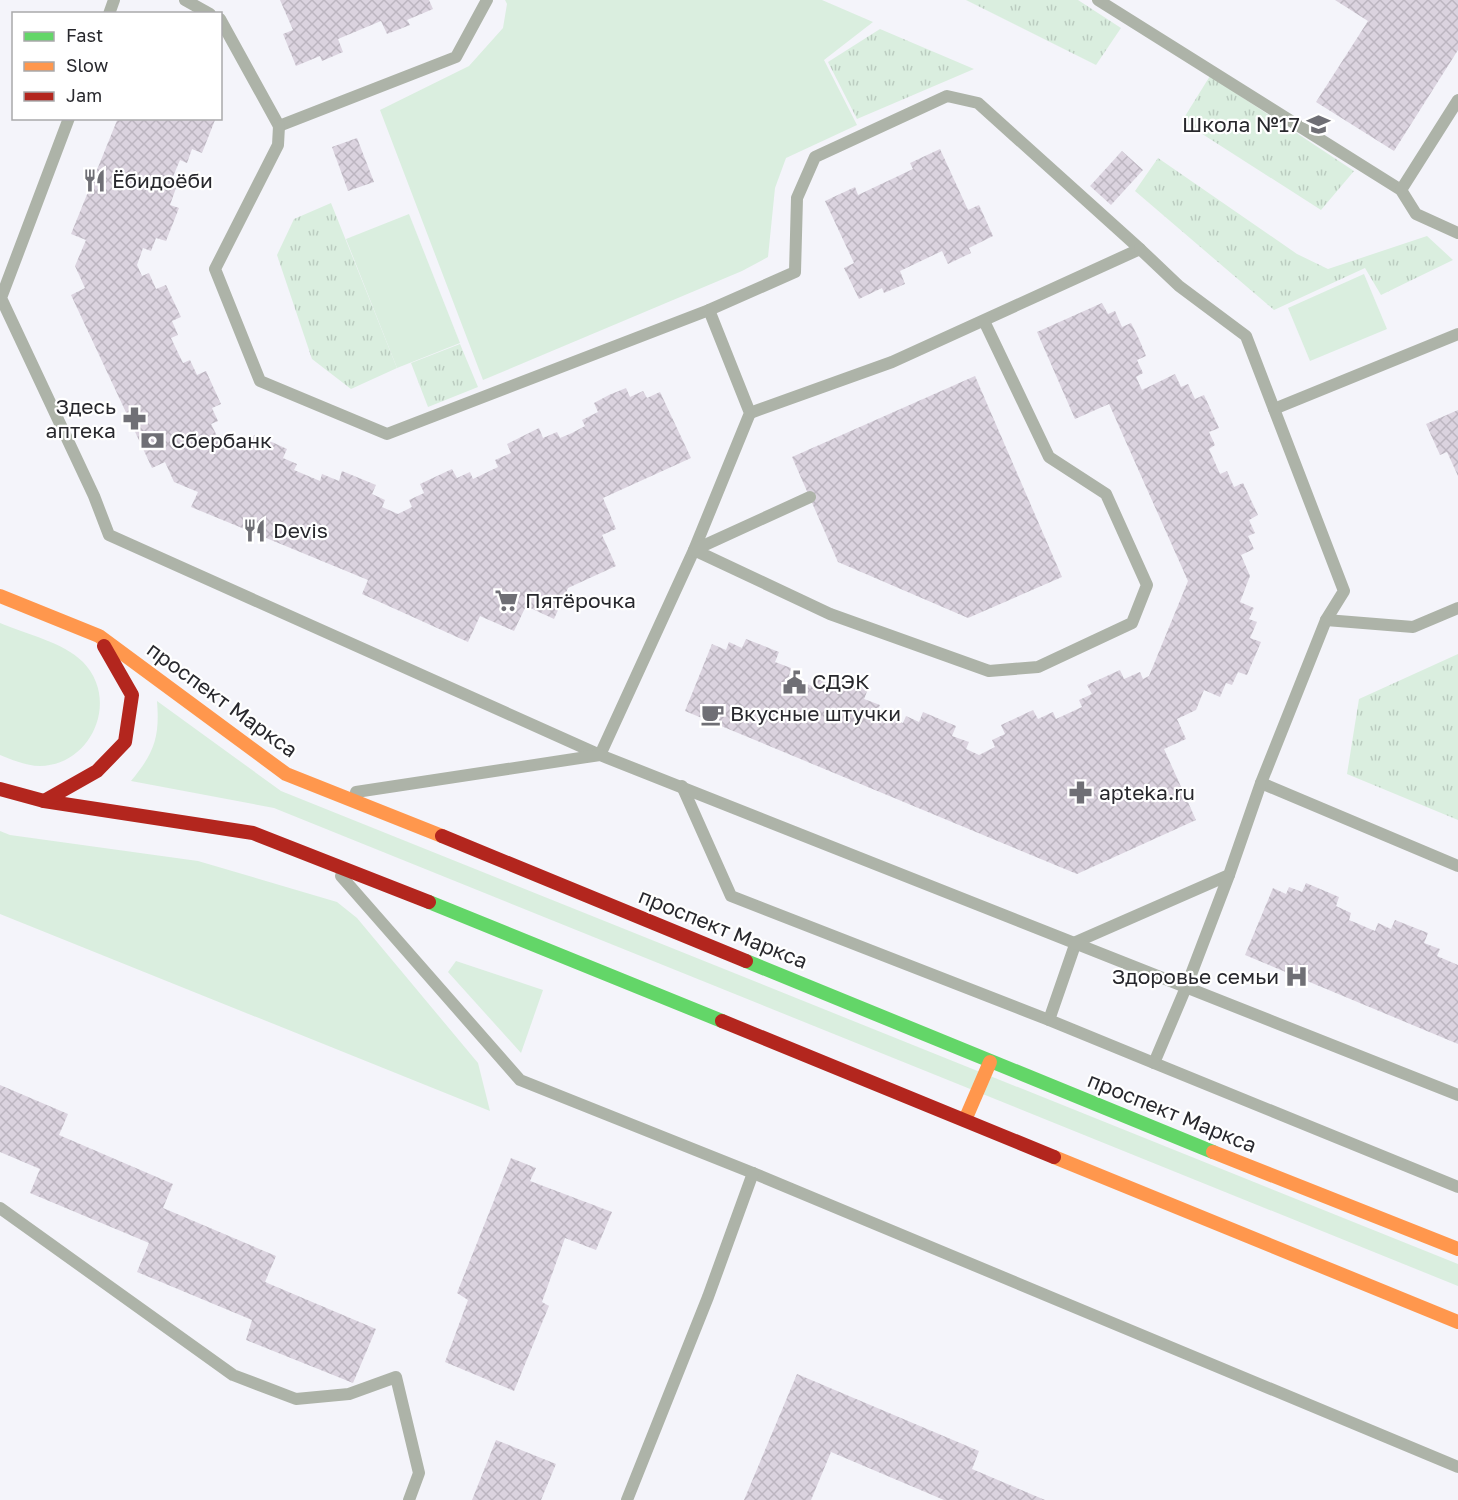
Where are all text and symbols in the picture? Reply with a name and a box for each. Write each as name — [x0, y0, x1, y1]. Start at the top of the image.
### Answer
legend — [12, 12, 222, 120]
text: Fast — [66, 24, 103, 46]
text: Slow — [66, 54, 109, 76]
text: Jam — [66, 84, 102, 106]
place label: Школа №17 — [1182, 111, 1300, 137]
school or university icon: Школа №17 — [1305, 112, 1331, 138]
place label: Ёбидоёби — [112, 167, 213, 193]
restaurant icon: Ёбидоёби — [81, 168, 107, 194]
place label: Здесь аптека — [46, 393, 116, 443]
pharmacy icon: Здесь аптека — [121, 406, 147, 432]
place label: Сбербанк — [171, 427, 272, 453]
bank icon: Сбербанк — [140, 428, 166, 454]
place label: Devis — [273, 517, 328, 543]
restaurant icon: Devis — [242, 518, 268, 544]
place label: Пятёрочка — [525, 587, 636, 613]
supermarket icon: Пятёрочка — [494, 588, 520, 614]
street label: проспект Маркса — [142, 636, 303, 763]
place label: СДЭК — [812, 668, 870, 694]
public building icon: СДЭК — [781, 669, 807, 695]
place label: Вкусные штучки — [730, 700, 901, 726]
cafe icon: Вкусные штучки — [699, 701, 725, 727]
place label: apteka.ru — [1099, 779, 1195, 805]
pharmacy icon: apteka.ru — [1068, 780, 1094, 806]
street label: проспект Маркса — [635, 882, 812, 974]
place label: Здоровье семьи — [1112, 963, 1279, 989]
hospital icon: Здоровье семьи — [1284, 964, 1310, 990]
street label: проспект Маркса — [1084, 1066, 1261, 1158]

